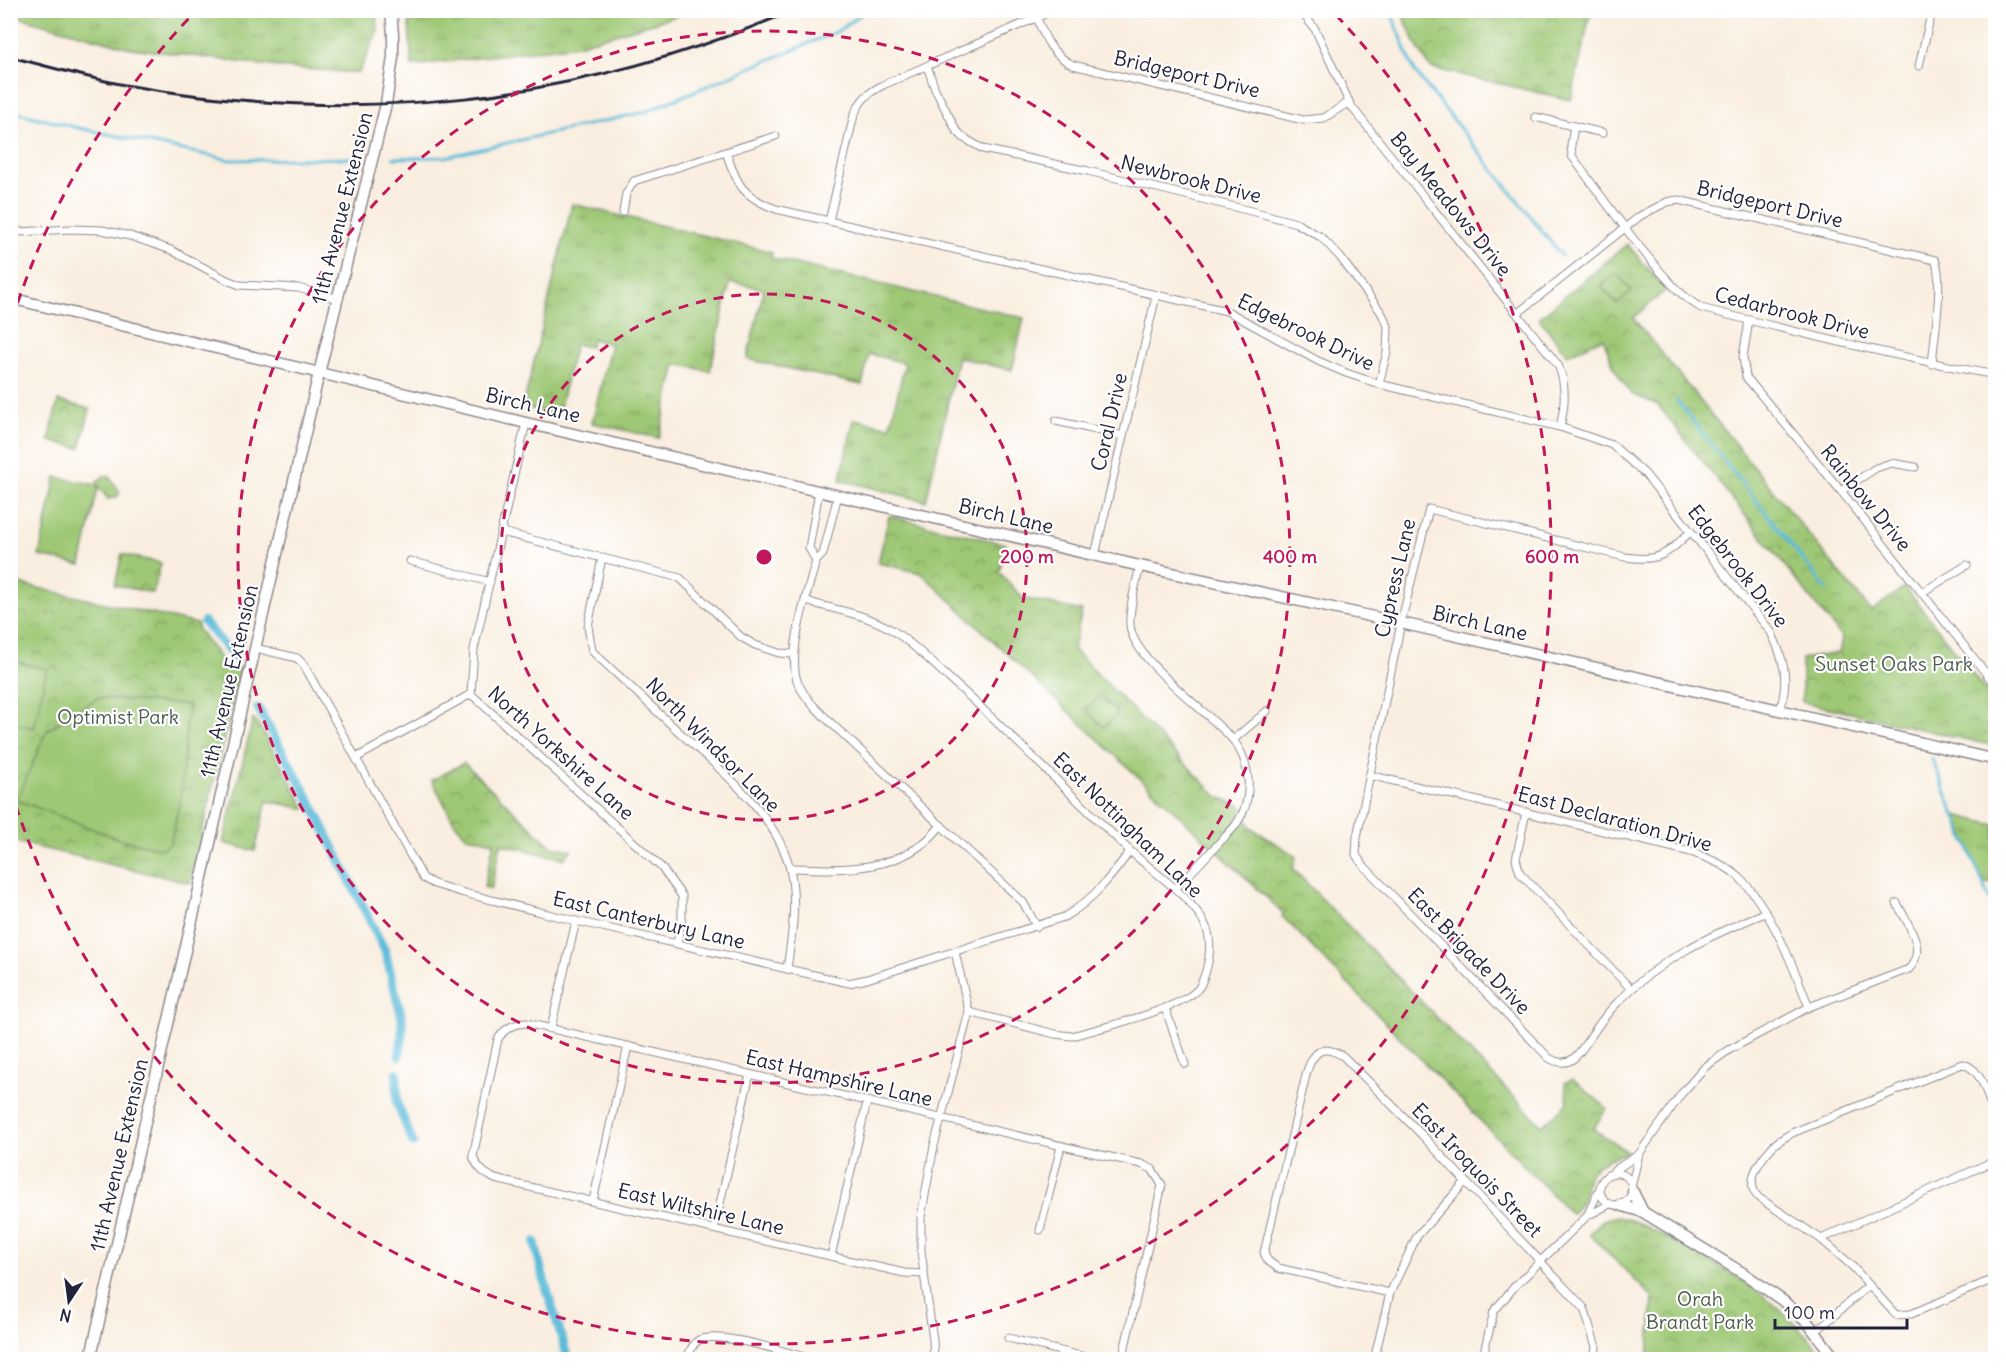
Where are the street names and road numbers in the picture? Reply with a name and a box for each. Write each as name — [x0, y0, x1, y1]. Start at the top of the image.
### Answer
street label: Bridgeport Drive — [1112, 45, 1263, 102]
street label: 11th Avenue Extension — [306, 109, 378, 307]
street label: Bay Meadows Drive — [1385, 126, 1517, 281]
street label: Newbrook Drive — [1118, 149, 1264, 208]
street label: Bridgeport Drive — [1695, 175, 1846, 232]
street label: Cedarbrook Drive — [1712, 281, 1872, 344]
street label: Edgebrook Drive — [1234, 288, 1379, 375]
street label: Coral Drive — [1085, 370, 1132, 473]
street label: Birch Lane — [483, 381, 583, 428]
street label: Rainbow Drive — [1816, 439, 1917, 556]
street label: Birch Lane — [956, 492, 1056, 539]
street label: Edgebrook Drive — [1683, 499, 1794, 632]
street label: Cypress Lane — [1369, 516, 1420, 640]
street label: 11th Avenue Extension — [194, 582, 263, 780]
street label: Birch Lane — [1430, 599, 1530, 646]
street label: North Windsor Lane — [641, 672, 786, 817]
street label: North Yorkshire Lane — [483, 680, 640, 825]
street label: East Nottingham Lane — [1048, 747, 1208, 903]
street label: East Declaration Drive — [1515, 781, 1715, 856]
street label: East Brigade Drive — [1403, 882, 1536, 1019]
street label: East Canterbury Lane — [551, 885, 748, 954]
street label: East Hampshire Lane — [743, 1044, 935, 1111]
street label: 11th Avenue Extension — [84, 1056, 153, 1254]
street label: East Iroquois Street — [1407, 1097, 1548, 1242]
street label: East Wiltshire Lane — [615, 1177, 787, 1240]

